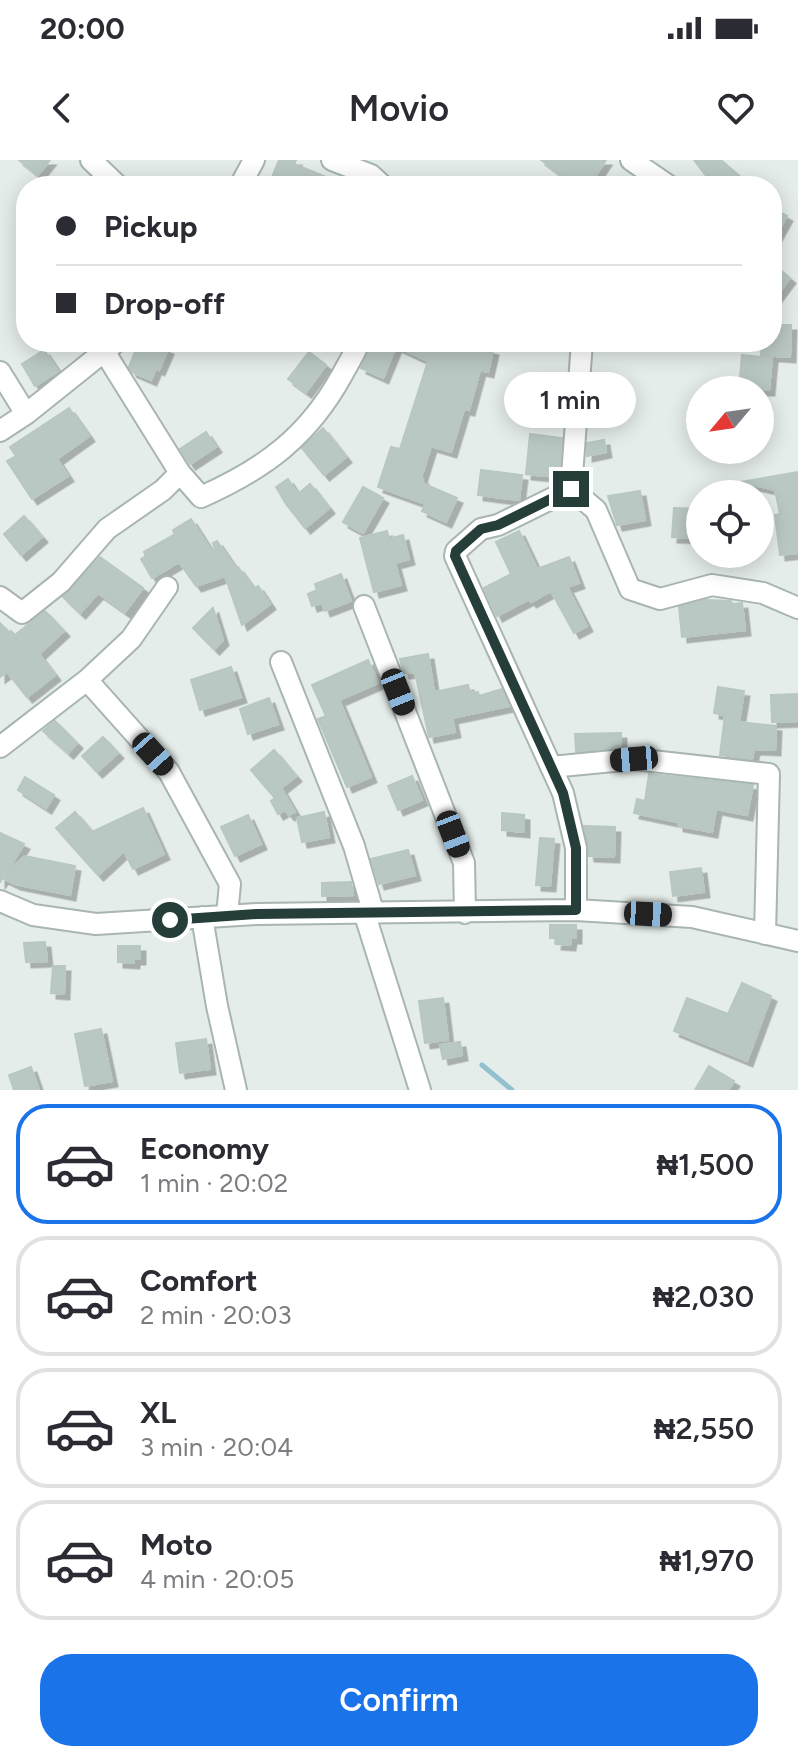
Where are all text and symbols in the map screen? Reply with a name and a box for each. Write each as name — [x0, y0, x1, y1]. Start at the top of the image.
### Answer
text: 20:00 — [40, 10, 125, 47]
icon: back — [40, 86, 84, 130]
icon: heart — [714, 86, 758, 130]
text: Movio — [349, 87, 449, 130]
text: Pickup — [104, 208, 198, 245]
text: Drop-off — [104, 285, 225, 322]
callout: 1 min — [505, 373, 637, 429]
north arrow — [686, 376, 774, 464]
map controls — [686, 376, 774, 568]
text: 1 min — [540, 384, 600, 416]
route end — [553, 471, 589, 507]
button: locate — [686, 480, 774, 568]
car — [378, 665, 418, 719]
car — [128, 728, 178, 780]
car — [609, 745, 659, 773]
car — [433, 807, 473, 861]
car — [623, 901, 673, 927]
route start — [152, 902, 188, 938]
icon: car — [44, 1128, 116, 1200]
text: Economy — [140, 1130, 269, 1167]
text: ₦1,500 — [656, 1146, 754, 1183]
text: 1 min · 20:02 — [140, 1167, 288, 1199]
icon: car — [44, 1260, 116, 1332]
text: Comfort — [140, 1262, 258, 1299]
text: ₦2,030 — [653, 1278, 754, 1315]
text: 2 min · 20:03 — [140, 1299, 292, 1331]
icon: car — [44, 1392, 116, 1464]
text: XL — [140, 1394, 176, 1431]
text: ₦2,550 — [654, 1410, 754, 1447]
text: 3 min · 20:04 — [140, 1431, 293, 1463]
icon: car — [44, 1524, 116, 1596]
text: Moto — [140, 1526, 212, 1563]
text: ₦1,970 — [659, 1542, 754, 1579]
text: 4 min · 20:05 — [140, 1563, 294, 1595]
button: Confirm — [40, 1654, 758, 1746]

